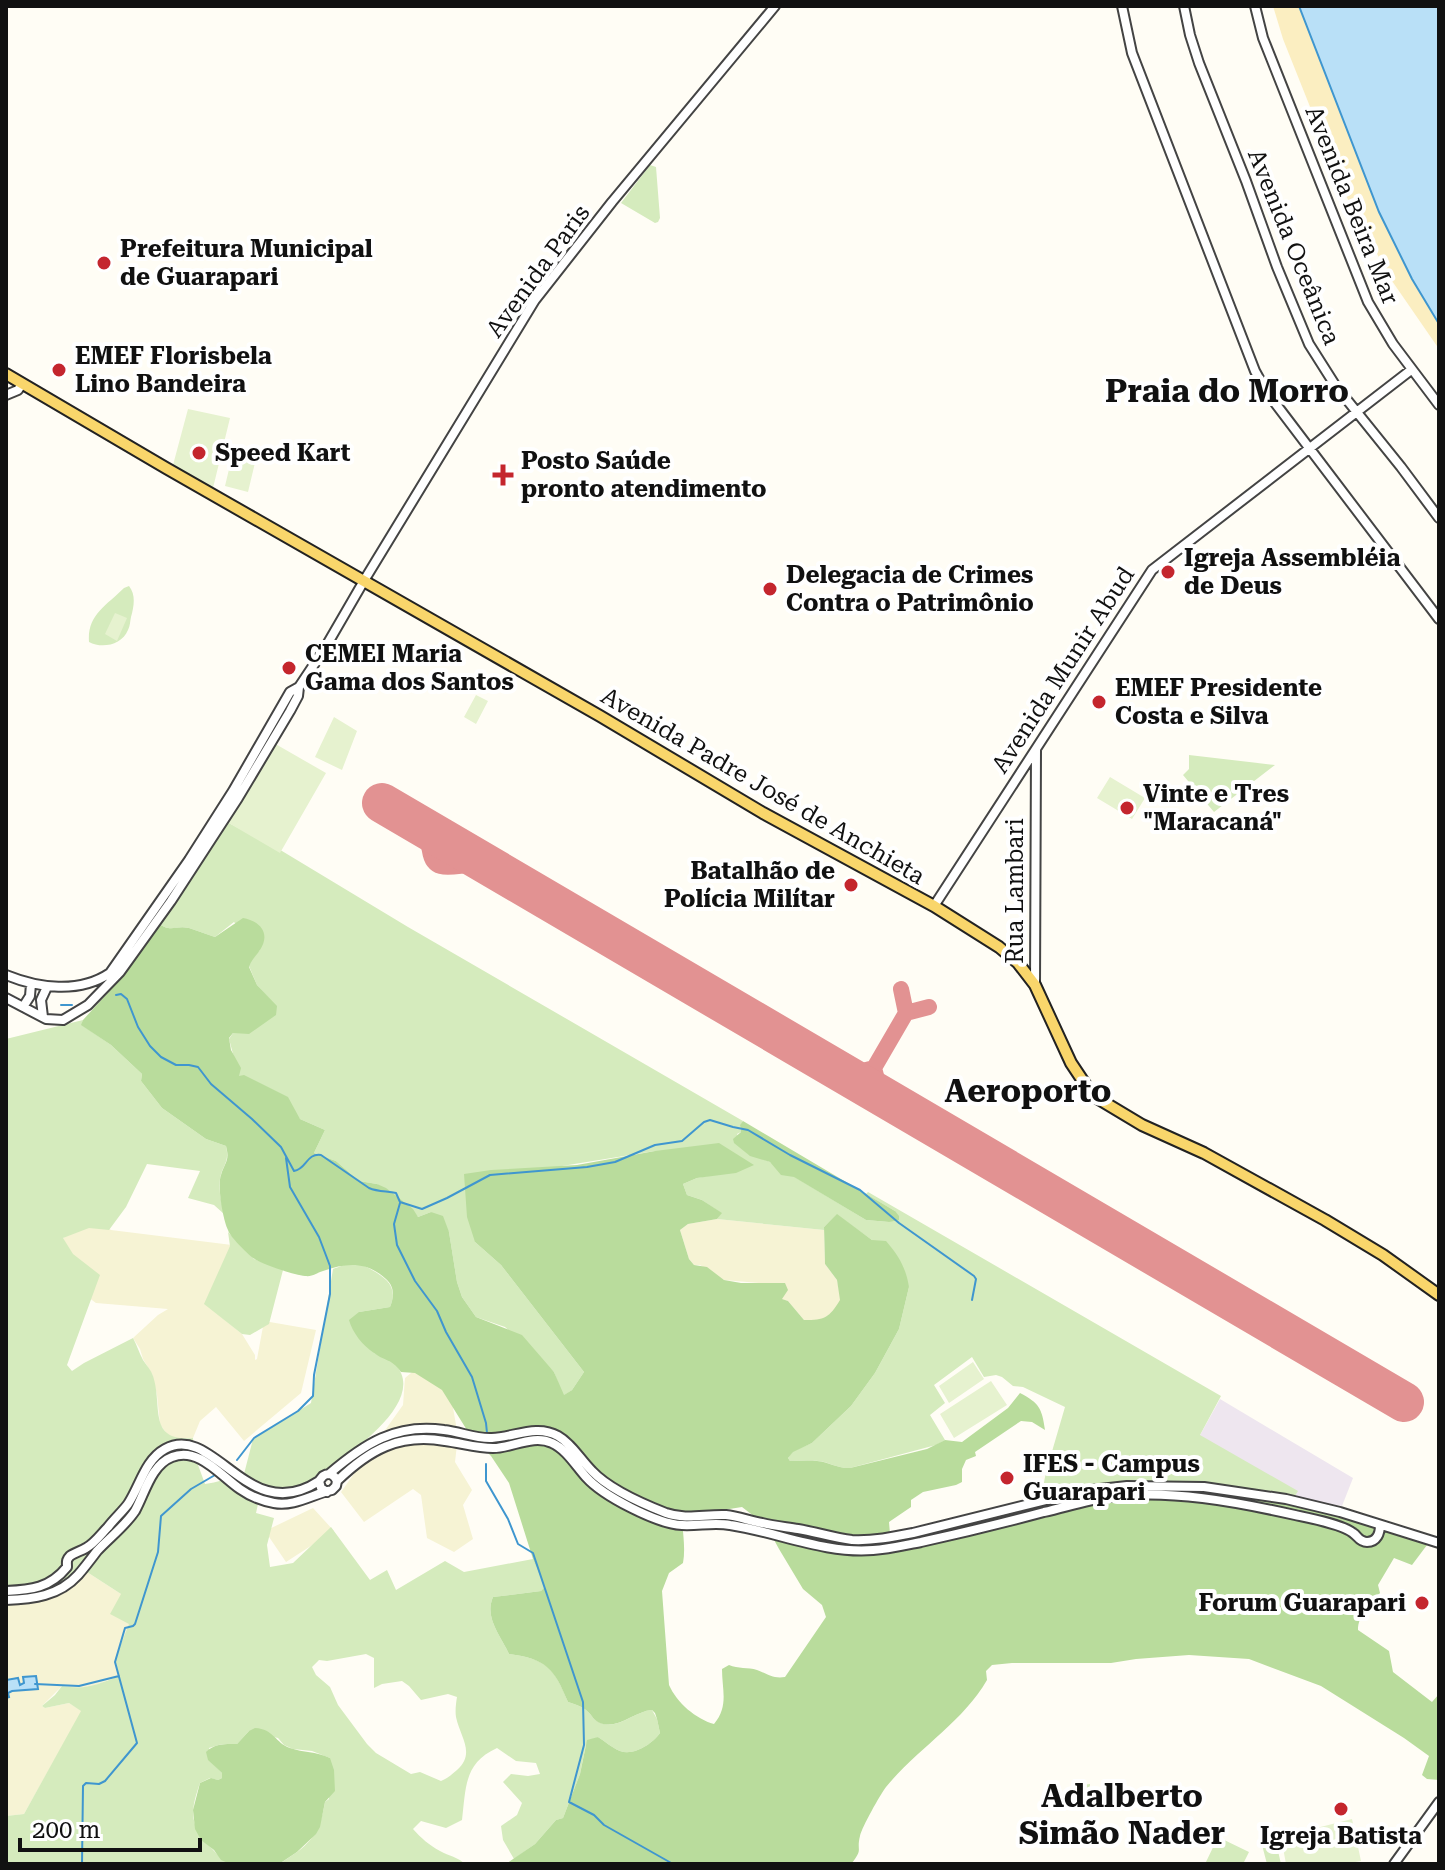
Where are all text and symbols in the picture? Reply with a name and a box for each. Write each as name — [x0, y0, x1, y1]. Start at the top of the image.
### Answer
street label: Avenida Beira Mar — [1299, 102, 1405, 308]
street label: Avenida Oceânica — [1242, 145, 1346, 349]
street label: Avenida Paris — [481, 199, 595, 343]
place label: Prefeitura Municipal de Guarapari — [120, 235, 373, 291]
marker: Prefeitura Municipal de Guarapari — [95, 254, 113, 272]
place label: EMEF Florisbela Lino Bandeira — [75, 342, 272, 398]
marker: EMEF Florisbela Lino Bandeira — [50, 361, 68, 379]
district label: Praia do Morro — [1105, 372, 1349, 410]
place label: Speed Kart — [215, 439, 351, 467]
marker: Speed Kart — [190, 444, 208, 462]
place label: Posto Saúde pronto atendimento — [521, 447, 766, 503]
marker: Posto Saúde pronto atendimento — [492, 464, 514, 486]
place label: Igreja Assembléia de Deus — [1184, 544, 1401, 600]
place label: Delegacia de Crimes Contra o Patrimônio — [786, 561, 1034, 617]
street label: Avenida Munir Abud — [986, 562, 1140, 778]
marker: Igreja Assembléia de Deus — [1159, 563, 1177, 581]
marker: Delegacia de Crimes Contra o Patrimônio — [761, 580, 779, 598]
place label: CEMEI Maria Gama dos Santos — [305, 640, 514, 696]
marker: CEMEI Maria Gama dos Santos — [280, 659, 298, 677]
place label: EMEF Presidente Costa e Silva — [1115, 674, 1322, 730]
street label: Avenida Padre José de Anchieta — [596, 682, 930, 890]
marker: EMEF Presidente Costa e Silva — [1090, 693, 1108, 711]
place label: Vinte e Tres "Maracaná" — [1143, 780, 1289, 836]
marker: Vinte e Tres "Maracaná" — [1118, 799, 1136, 817]
street label: Rua Lambari — [1001, 818, 1029, 964]
place label: Batalhão de Polícia Milítar — [664, 857, 835, 913]
marker: Batalhão de Polícia Milítar — [842, 876, 860, 894]
district label: Aeroporto — [944, 1072, 1112, 1110]
place label: IFES - Campus Guarapari — [1023, 1450, 1200, 1506]
marker: IFES - Campus Guarapari — [998, 1469, 1016, 1487]
place label: Forum Guarapari — [1199, 1589, 1406, 1617]
marker: Forum Guarapari — [1413, 1594, 1431, 1612]
district label: Adalberto Simão Nader — [1019, 1777, 1225, 1852]
marker: Igreja Batista — [1332, 1800, 1350, 1818]
scale bar — [20, 1802, 200, 1852]
text: 200 m — [32, 1816, 100, 1844]
place label: Igreja Batista — [1260, 1822, 1422, 1850]

